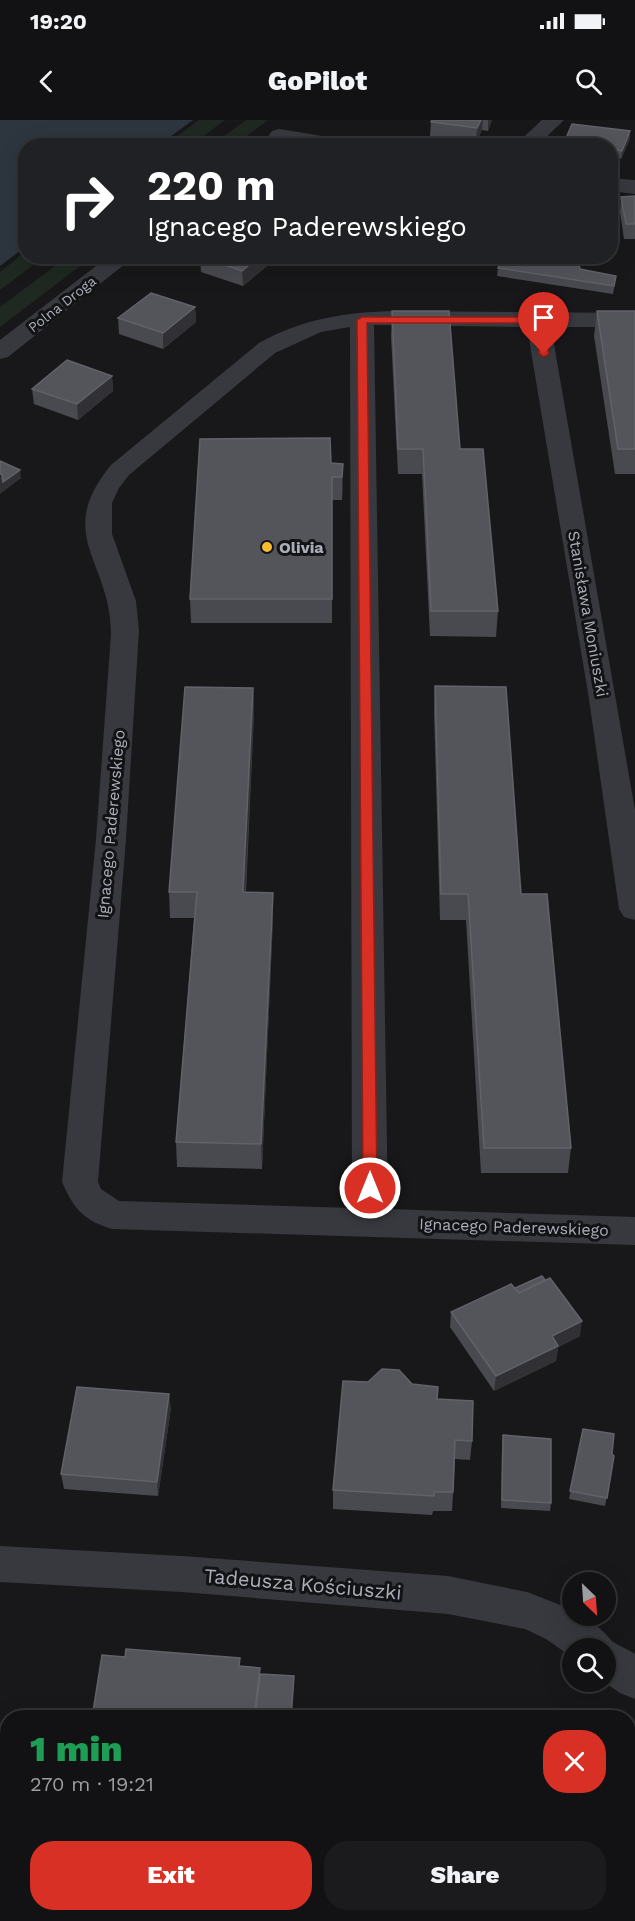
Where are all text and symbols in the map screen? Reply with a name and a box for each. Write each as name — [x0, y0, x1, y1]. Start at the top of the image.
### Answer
text: 19:20 — [30, 9, 87, 34]
icon: back — [30, 65, 63, 98]
text: GoPilot — [268, 65, 367, 97]
icon: search — [572, 65, 605, 98]
text: 220 m — [147, 161, 276, 210]
icon: right — [48, 162, 126, 240]
text: Ignacego Paderewskiego — [147, 211, 467, 243]
street label: Polna Droga — [25, 273, 99, 335]
pin — [518, 292, 569, 354]
icon: arrive — [527, 301, 560, 334]
street label: Stanisława Moniuszki — [564, 529, 612, 699]
place label: Olivia — [279, 538, 324, 557]
marker: Olivia — [260, 540, 274, 554]
street label: Ignacego Paderewskiego — [93, 729, 129, 919]
position arrow — [338, 1156, 402, 1220]
street label: Ignacego Paderewskiego — [419, 1214, 609, 1240]
street label: Tadeusza Kościuszki — [203, 1563, 403, 1605]
north arrow — [562, 1572, 616, 1626]
map controls — [562, 1572, 616, 1692]
button: search — [562, 1638, 616, 1692]
text: 1 min — [30, 1728, 123, 1770]
button: close — [543, 1730, 606, 1793]
text: 270 m · 19:21 — [30, 1772, 154, 1796]
button: Exit — [30, 1841, 312, 1910]
button: Share — [324, 1841, 606, 1910]

